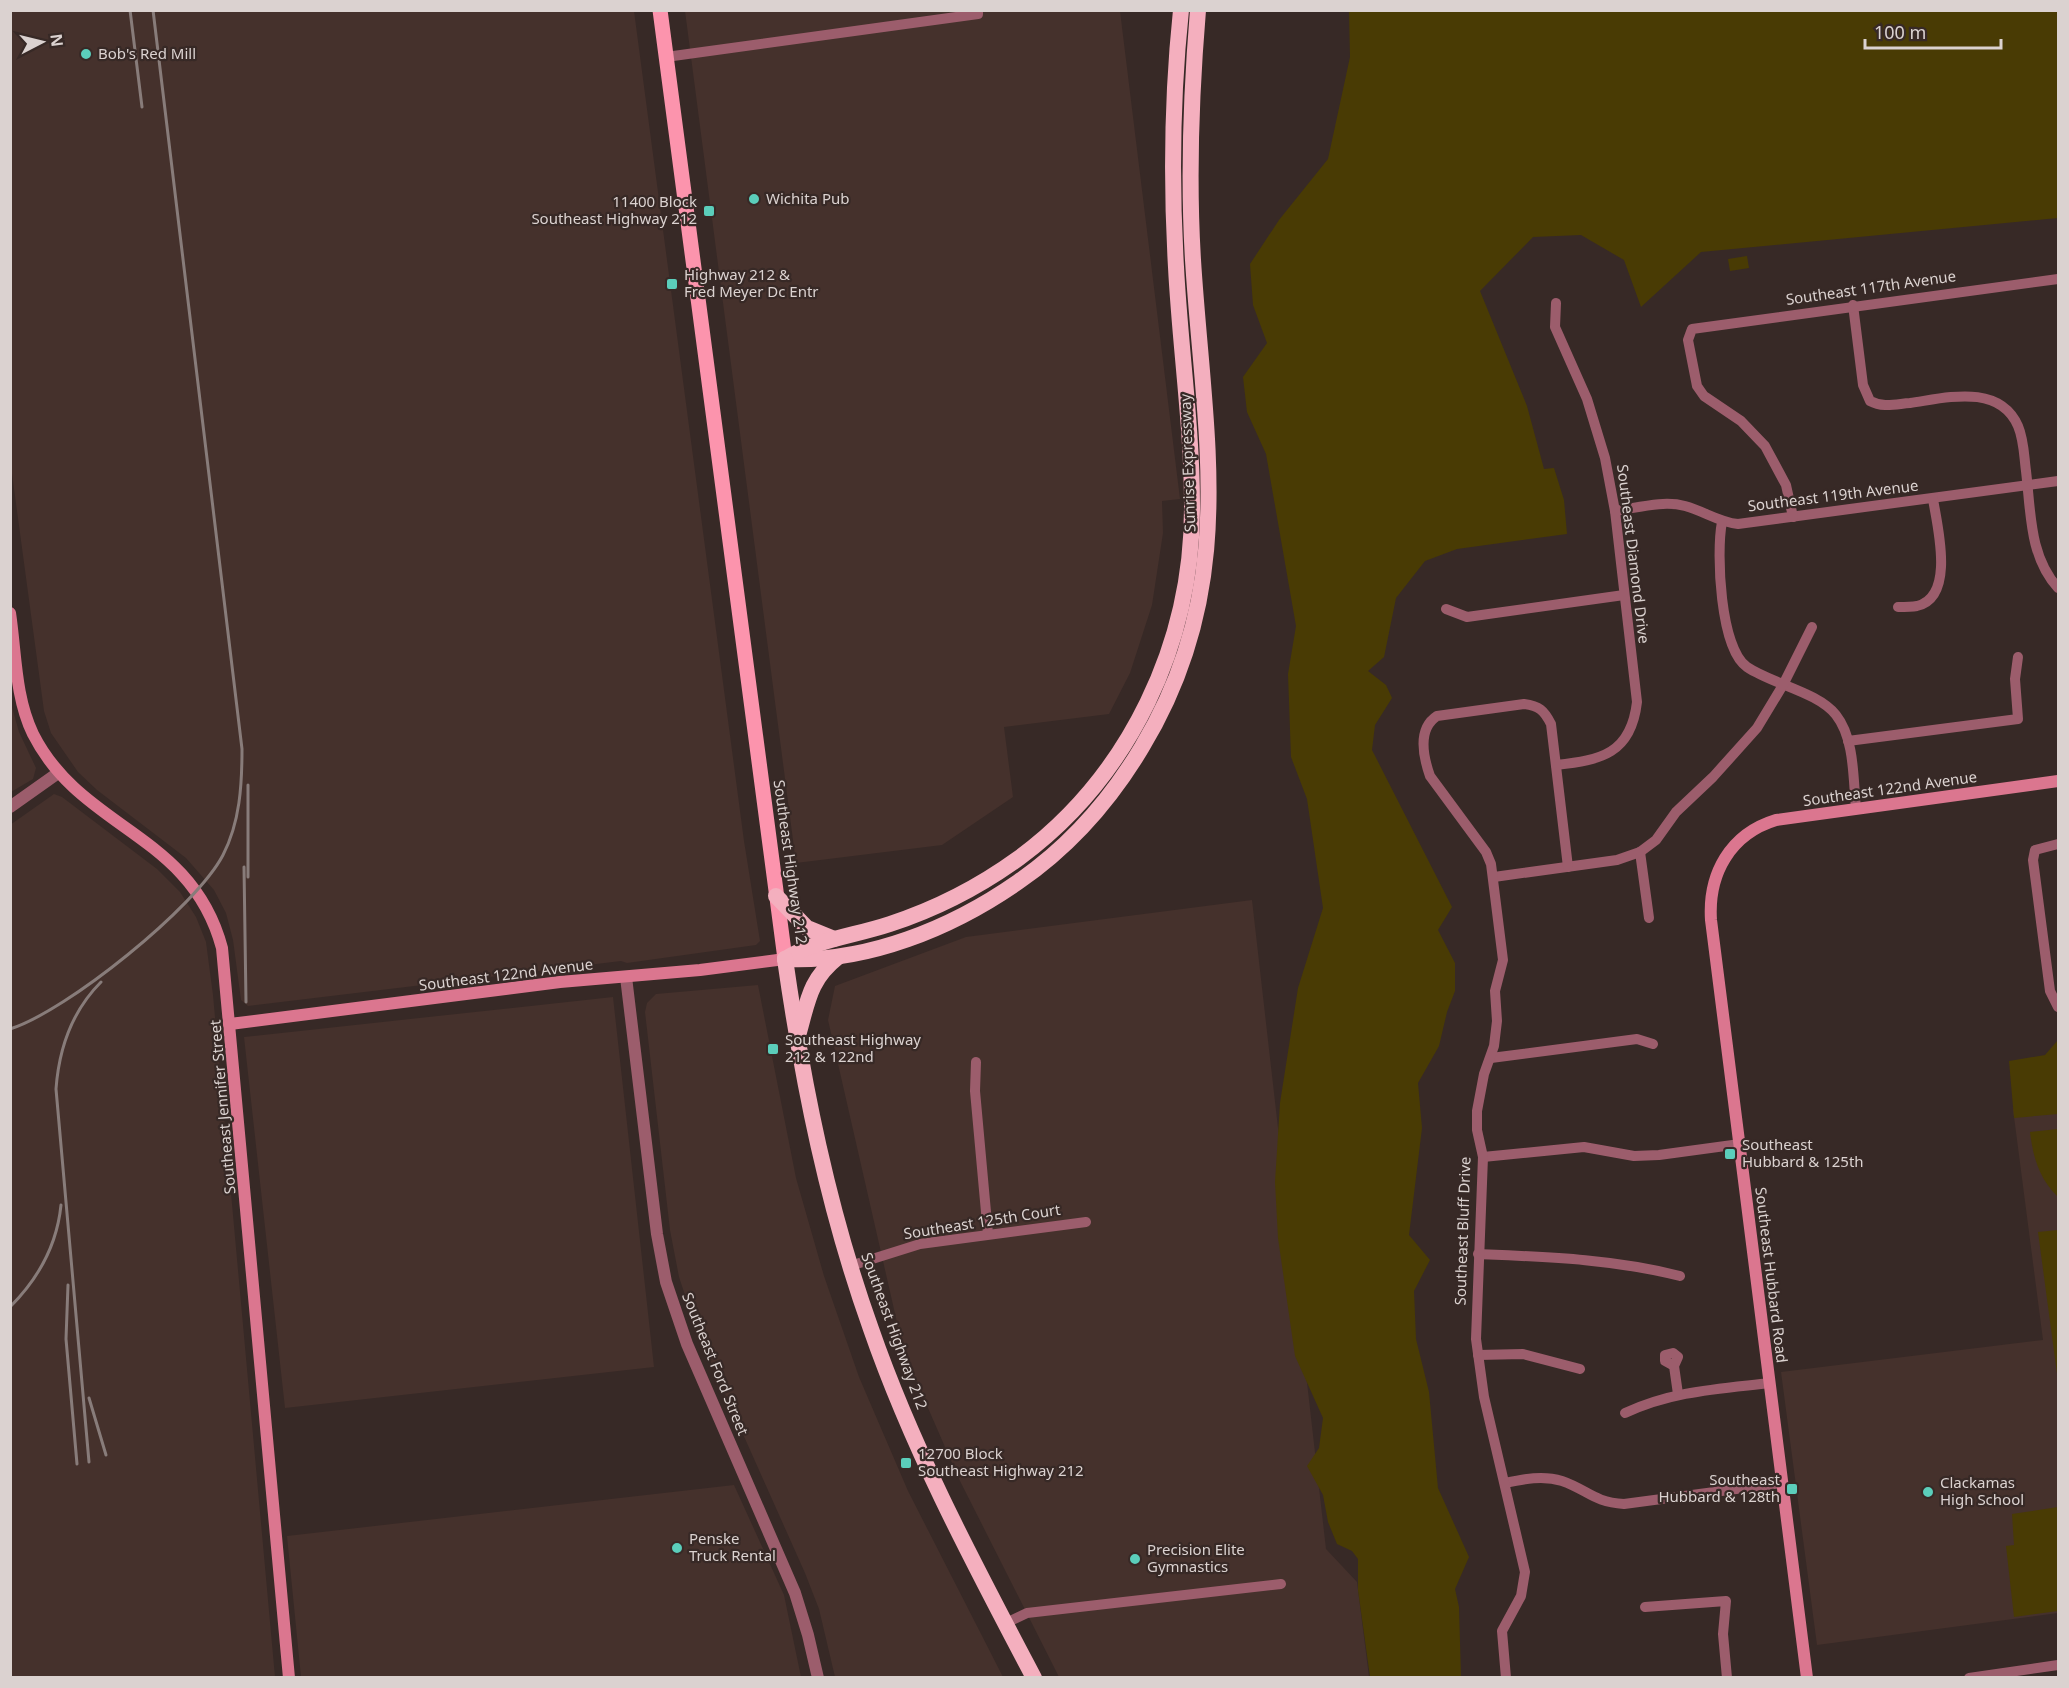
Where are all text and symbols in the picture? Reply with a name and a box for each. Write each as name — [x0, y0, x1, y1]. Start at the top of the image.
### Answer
north arrow — [12, 12, 72, 72]
scale bar — [1865, 12, 2002, 50]
text: 100 m — [1874, 20, 1926, 44]
text: N — [45, 32, 69, 48]
place label: Bob's Red Mill — [98, 43, 196, 63]
marker: Bob's Red Mill — [79, 47, 93, 61]
place label: Wichita Pub — [766, 188, 849, 208]
place label: 11400 Block Southeast Highway 212 — [531, 191, 697, 228]
marker: Wichita Pub — [747, 192, 761, 206]
marker: 11400 Block Southeast Highway 212 — [702, 204, 716, 218]
place label: Highway 212 & Fred Meyer Dc Entr — [684, 264, 819, 301]
street label: Southeast 117th Avenue — [1784, 265, 1957, 309]
marker: Highway 212 & Fred Meyer Dc Entr — [665, 277, 679, 291]
street label: Sunrise Expressway — [1175, 393, 1199, 533]
street label: Southeast Diamond Drive — [1613, 463, 1655, 645]
street label: Southeast 119th Avenue — [1746, 475, 1919, 515]
street label: Southeast 122nd Avenue — [1802, 766, 1978, 810]
street label: Southeast Highway 212 — [770, 778, 812, 945]
street label: Southeast 122nd Avenue — [418, 953, 594, 995]
street label: Southeast Jennifer Street — [204, 1018, 240, 1195]
place label: Southeast Highway 212 & 122nd — [785, 1029, 921, 1066]
marker: Southeast Highway 212 & 122nd — [766, 1042, 780, 1056]
place label: Southeast Hubbard & 125th — [1742, 1134, 1864, 1171]
marker: Southeast Hubbard & 125th — [1723, 1147, 1737, 1161]
street label: Southeast Bluff Drive — [1449, 1156, 1475, 1306]
street label: Southeast Hubbard Road — [1751, 1186, 1793, 1364]
street label: Southeast 125th Court — [902, 1199, 1062, 1243]
street label: Southeast Highway 212 — [857, 1249, 933, 1412]
street label: Southeast Ford Street — [678, 1289, 754, 1439]
place label: 12700 Block Southeast Highway 212 — [918, 1443, 1084, 1480]
marker: 12700 Block Southeast Highway 212 — [899, 1456, 913, 1470]
place label: Southeast Hubbard & 128th — [1658, 1469, 1781, 1506]
place label: Clackamas High School — [1940, 1472, 2024, 1509]
marker: Southeast Hubbard & 128th — [1785, 1482, 1799, 1496]
marker: Clackamas High School — [1921, 1485, 1935, 1499]
place label: Penske Truck Rental — [689, 1528, 776, 1565]
place label: Precision Elite Gymnastics — [1147, 1539, 1245, 1576]
marker: Penske Truck Rental — [670, 1541, 684, 1555]
marker: Precision Elite Gymnastics — [1128, 1552, 1142, 1566]

